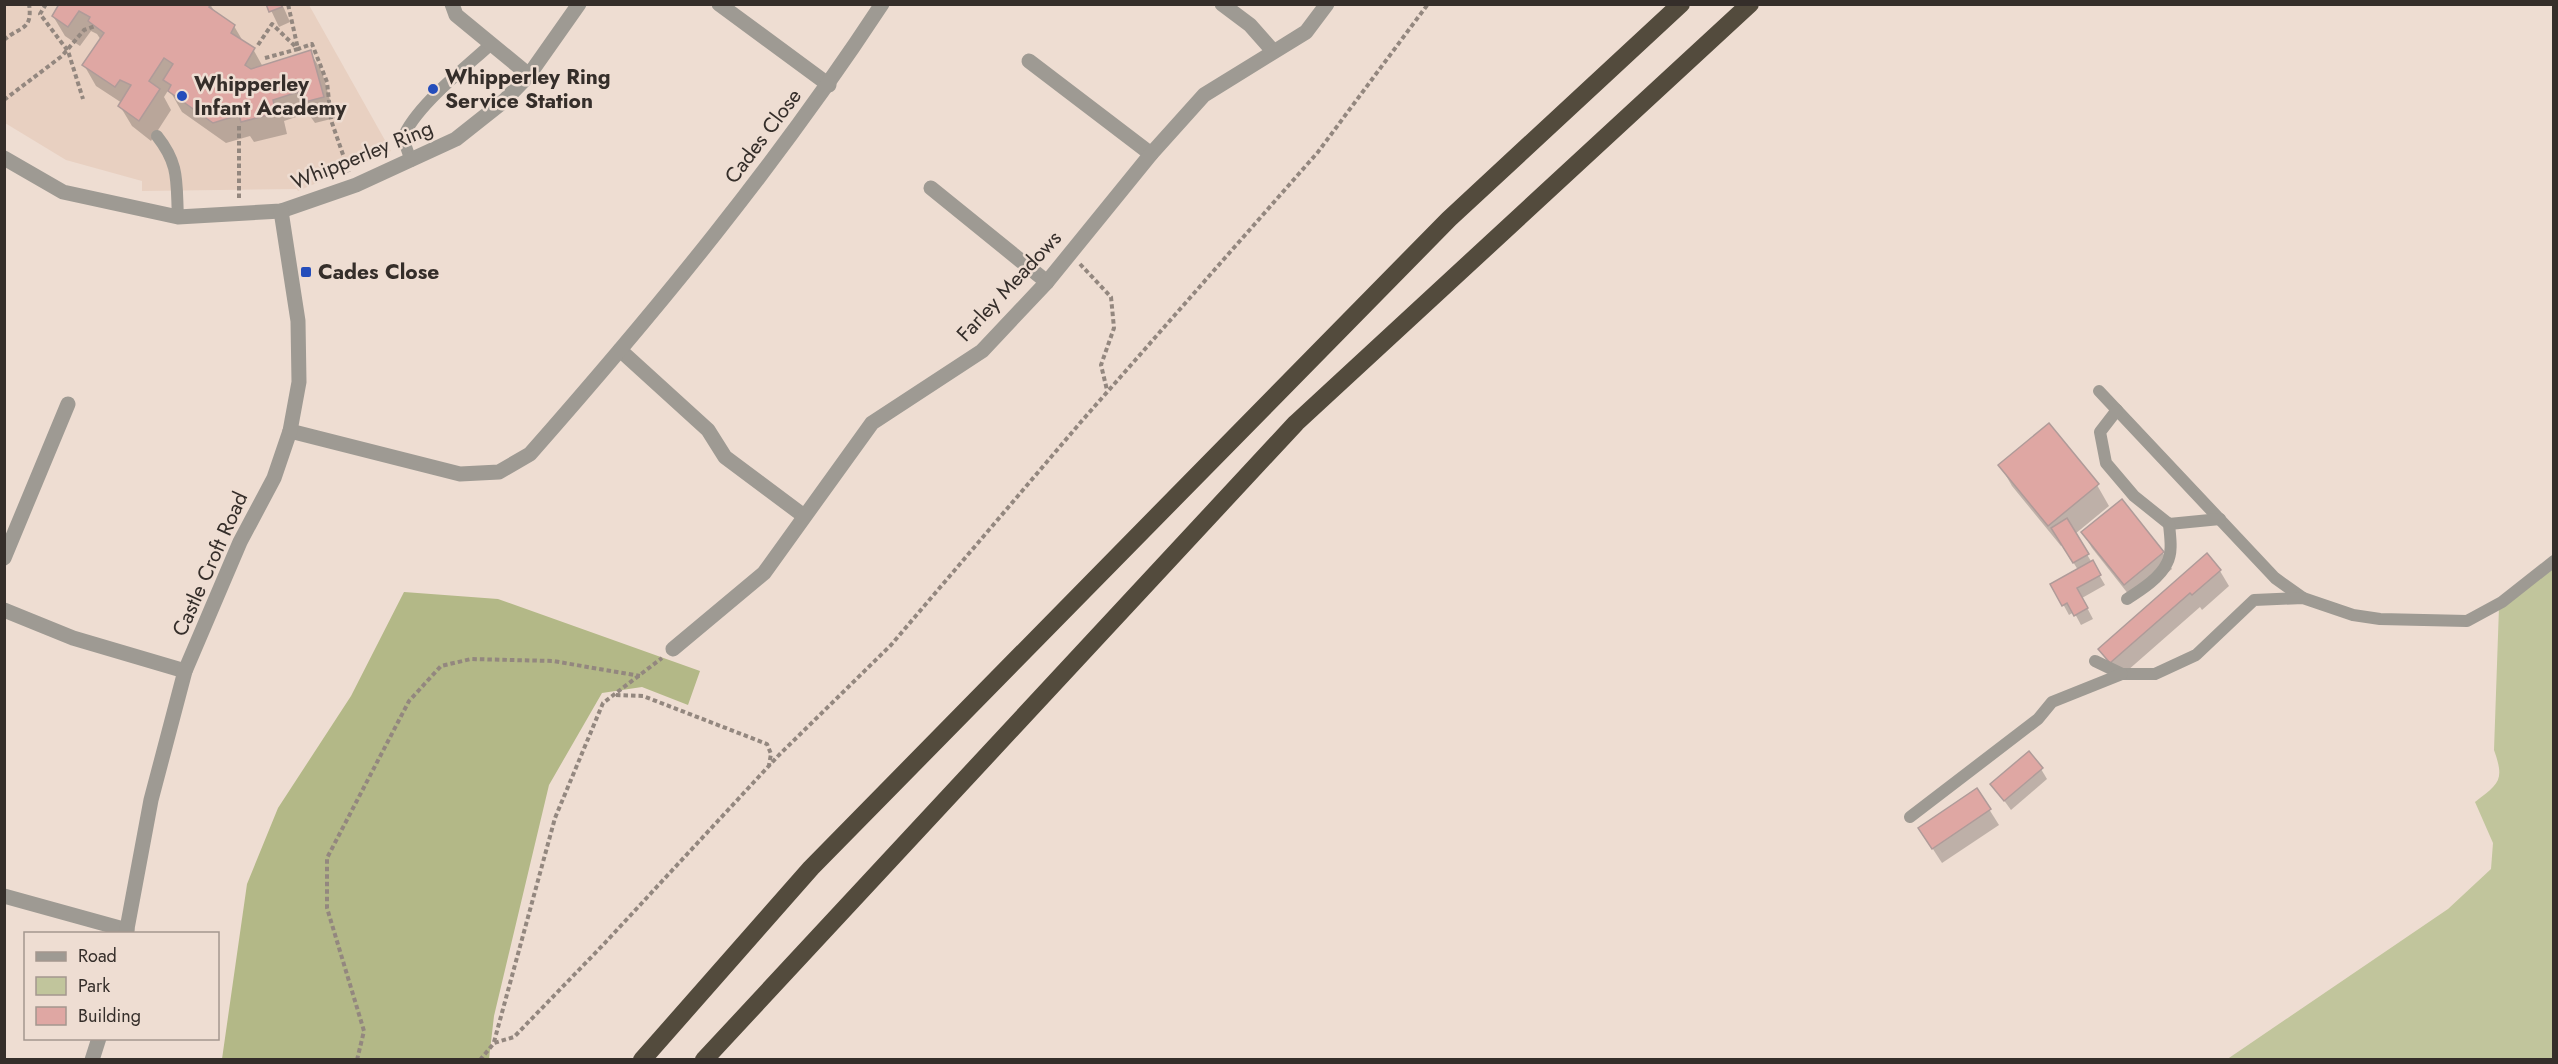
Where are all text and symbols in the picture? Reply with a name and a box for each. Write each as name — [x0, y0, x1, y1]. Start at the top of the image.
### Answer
place label: Whipperley Ring Service Station — [445, 62, 611, 116]
place label: Whipperley Infant Academy — [194, 69, 348, 123]
marker: Whipperley Ring Service Station — [426, 82, 440, 96]
street label: Cades Close — [717, 82, 809, 190]
marker: Whipperley Infant Academy — [175, 89, 189, 103]
street label: Whipperley Ring — [287, 113, 437, 197]
street label: Farley Meadows — [950, 224, 1068, 348]
place label: Cades Close — [318, 257, 439, 287]
marker: Cades Close — [299, 265, 313, 279]
street label: Castle Croft Road — [165, 487, 255, 641]
legend — [24, 932, 219, 1040]
text: Road — [78, 943, 117, 969]
text: Park — [78, 973, 110, 999]
text: Building — [78, 1003, 141, 1029]

